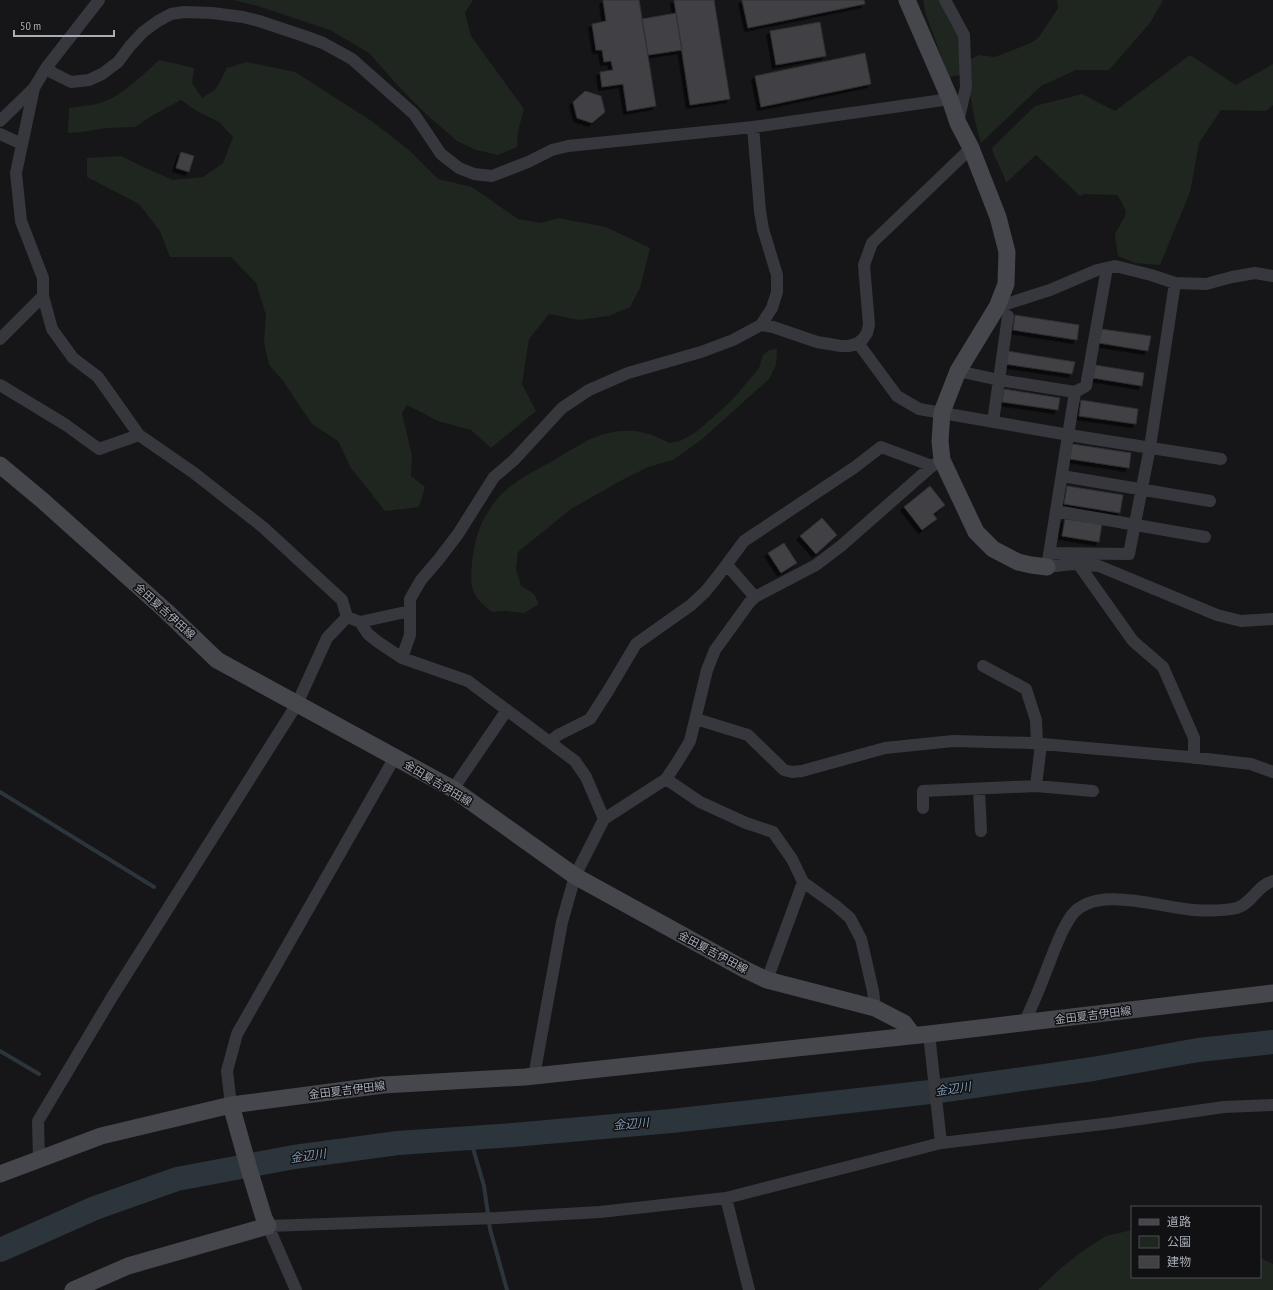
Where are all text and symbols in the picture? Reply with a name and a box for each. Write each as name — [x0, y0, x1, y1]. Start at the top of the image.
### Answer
scale bar — [14, 12, 114, 38]
text: 50 m — [20, 18, 41, 33]
street label: 金田夏吉伊田線 — [132, 580, 198, 642]
street label: 金田夏吉伊田線 — [401, 757, 475, 809]
street label: 金田夏吉伊田線 — [676, 928, 750, 976]
street label: 金田夏吉伊田線 — [1054, 1003, 1132, 1027]
street label: 金田夏吉伊田線 — [308, 1078, 386, 1102]
water label: 金辺川 — [934, 1078, 974, 1098]
water label: 金辺川 — [612, 1114, 652, 1133]
water label: 金辺川 — [289, 1145, 329, 1165]
legend — [1131, 1206, 1261, 1278]
text: 道路 — [1167, 1214, 1191, 1229]
text: 公園 — [1167, 1234, 1191, 1249]
text: 建物 — [1167, 1254, 1191, 1269]

